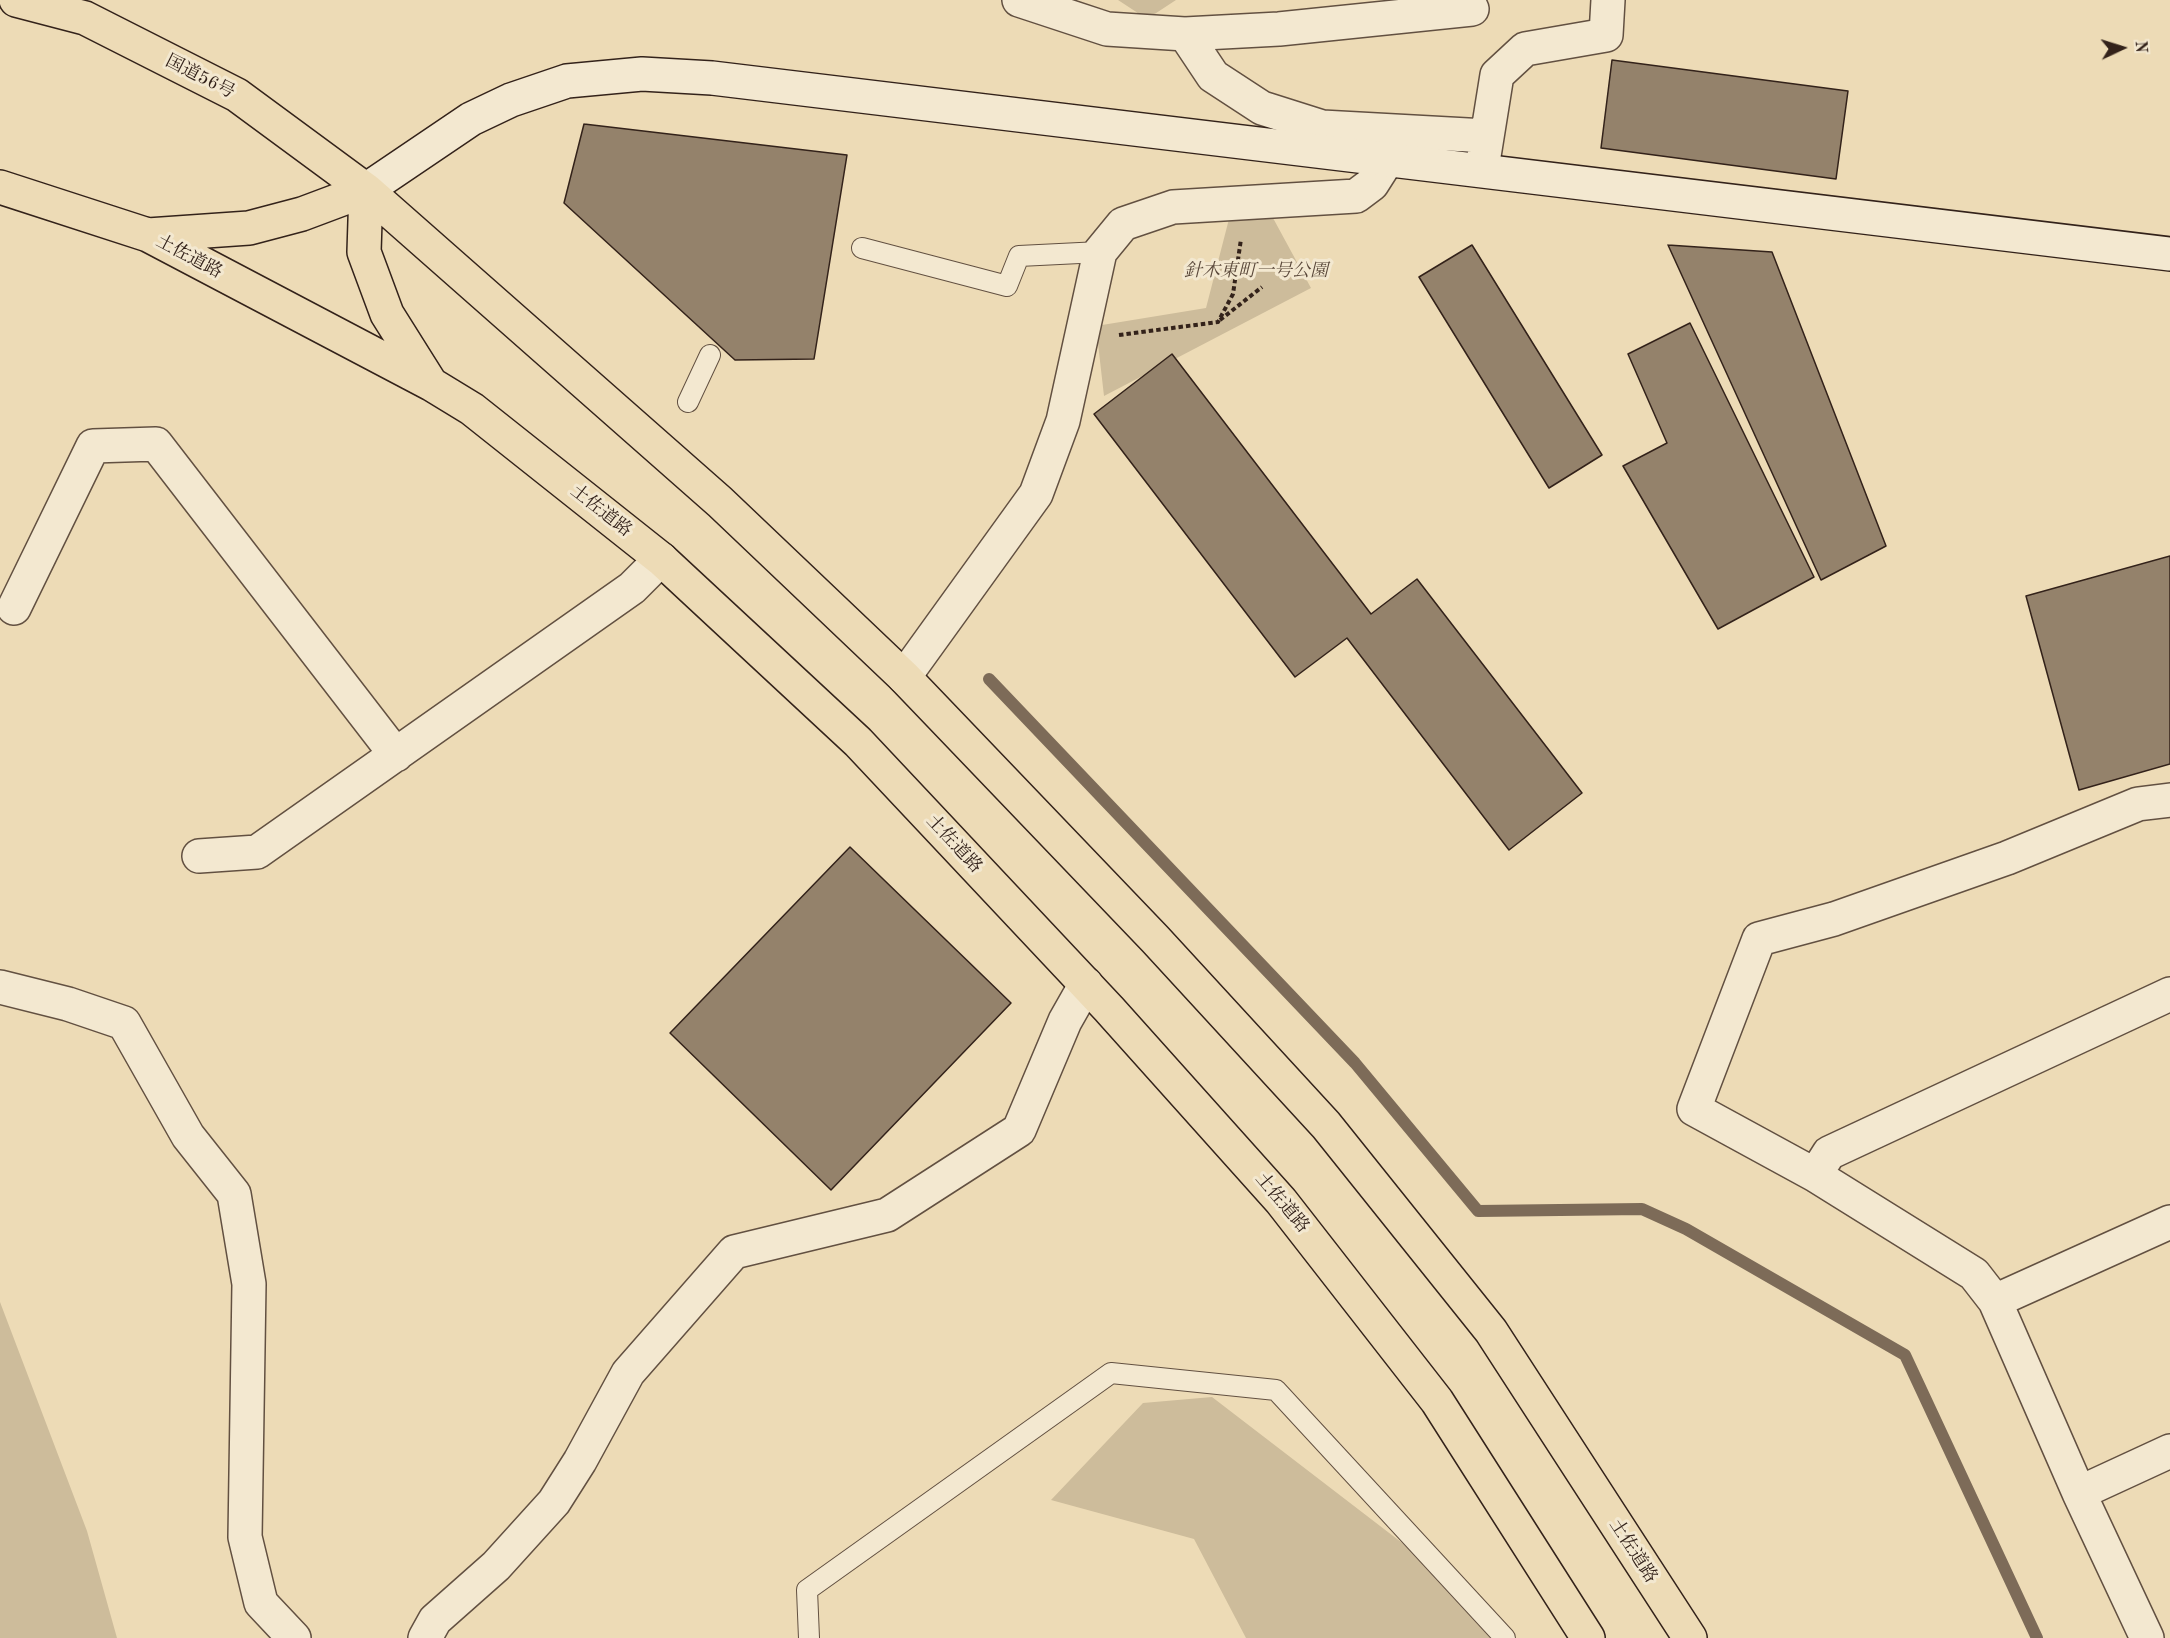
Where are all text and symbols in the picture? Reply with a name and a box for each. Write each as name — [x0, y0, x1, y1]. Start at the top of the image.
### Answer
north arrow — [2092, 18, 2152, 78]
text: N — [2132, 40, 2148, 53]
street label: 国道56号 — [162, 50, 238, 104]
street label: 土佐道路 — [152, 231, 226, 283]
park label: 針木東町一号公園 — [1184, 260, 1328, 282]
street label: 土佐道路 — [566, 480, 636, 542]
street label: 土佐道路 — [922, 810, 986, 878]
street label: 土佐道路 — [1251, 1168, 1313, 1238]
street label: 土佐道路 — [1604, 1515, 1662, 1587]

